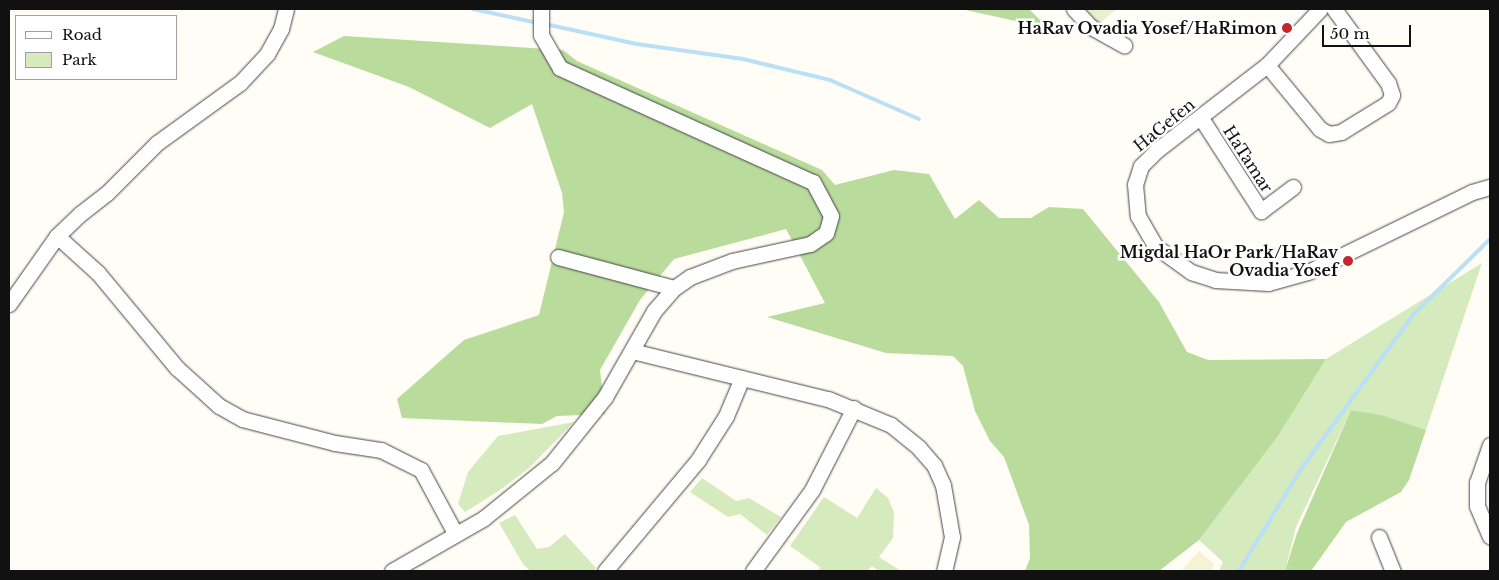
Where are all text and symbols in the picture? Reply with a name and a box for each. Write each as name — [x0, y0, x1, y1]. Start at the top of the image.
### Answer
legend — [15, 15, 178, 80]
scale bar — [1324, 15, 1413, 47]
place label: HaRav Ovadia Yosef/HaRimon — [1017, 18, 1277, 38]
marker: HaRav Ovadia Yosef/HaRimon — [1281, 22, 1293, 34]
text: 50 m — [1330, 24, 1370, 43]
text: Road — [62, 25, 102, 44]
text: Park — [62, 50, 97, 69]
street label: HaGefen — [1130, 95, 1198, 155]
street label: HaTamar — [1219, 122, 1277, 196]
place label: Migdal HaOr Park/HaRav Ovadia Yosef — [1120, 242, 1338, 280]
marker: Migdal HaOr Park/HaRav Ovadia Yosef — [1342, 255, 1354, 267]

